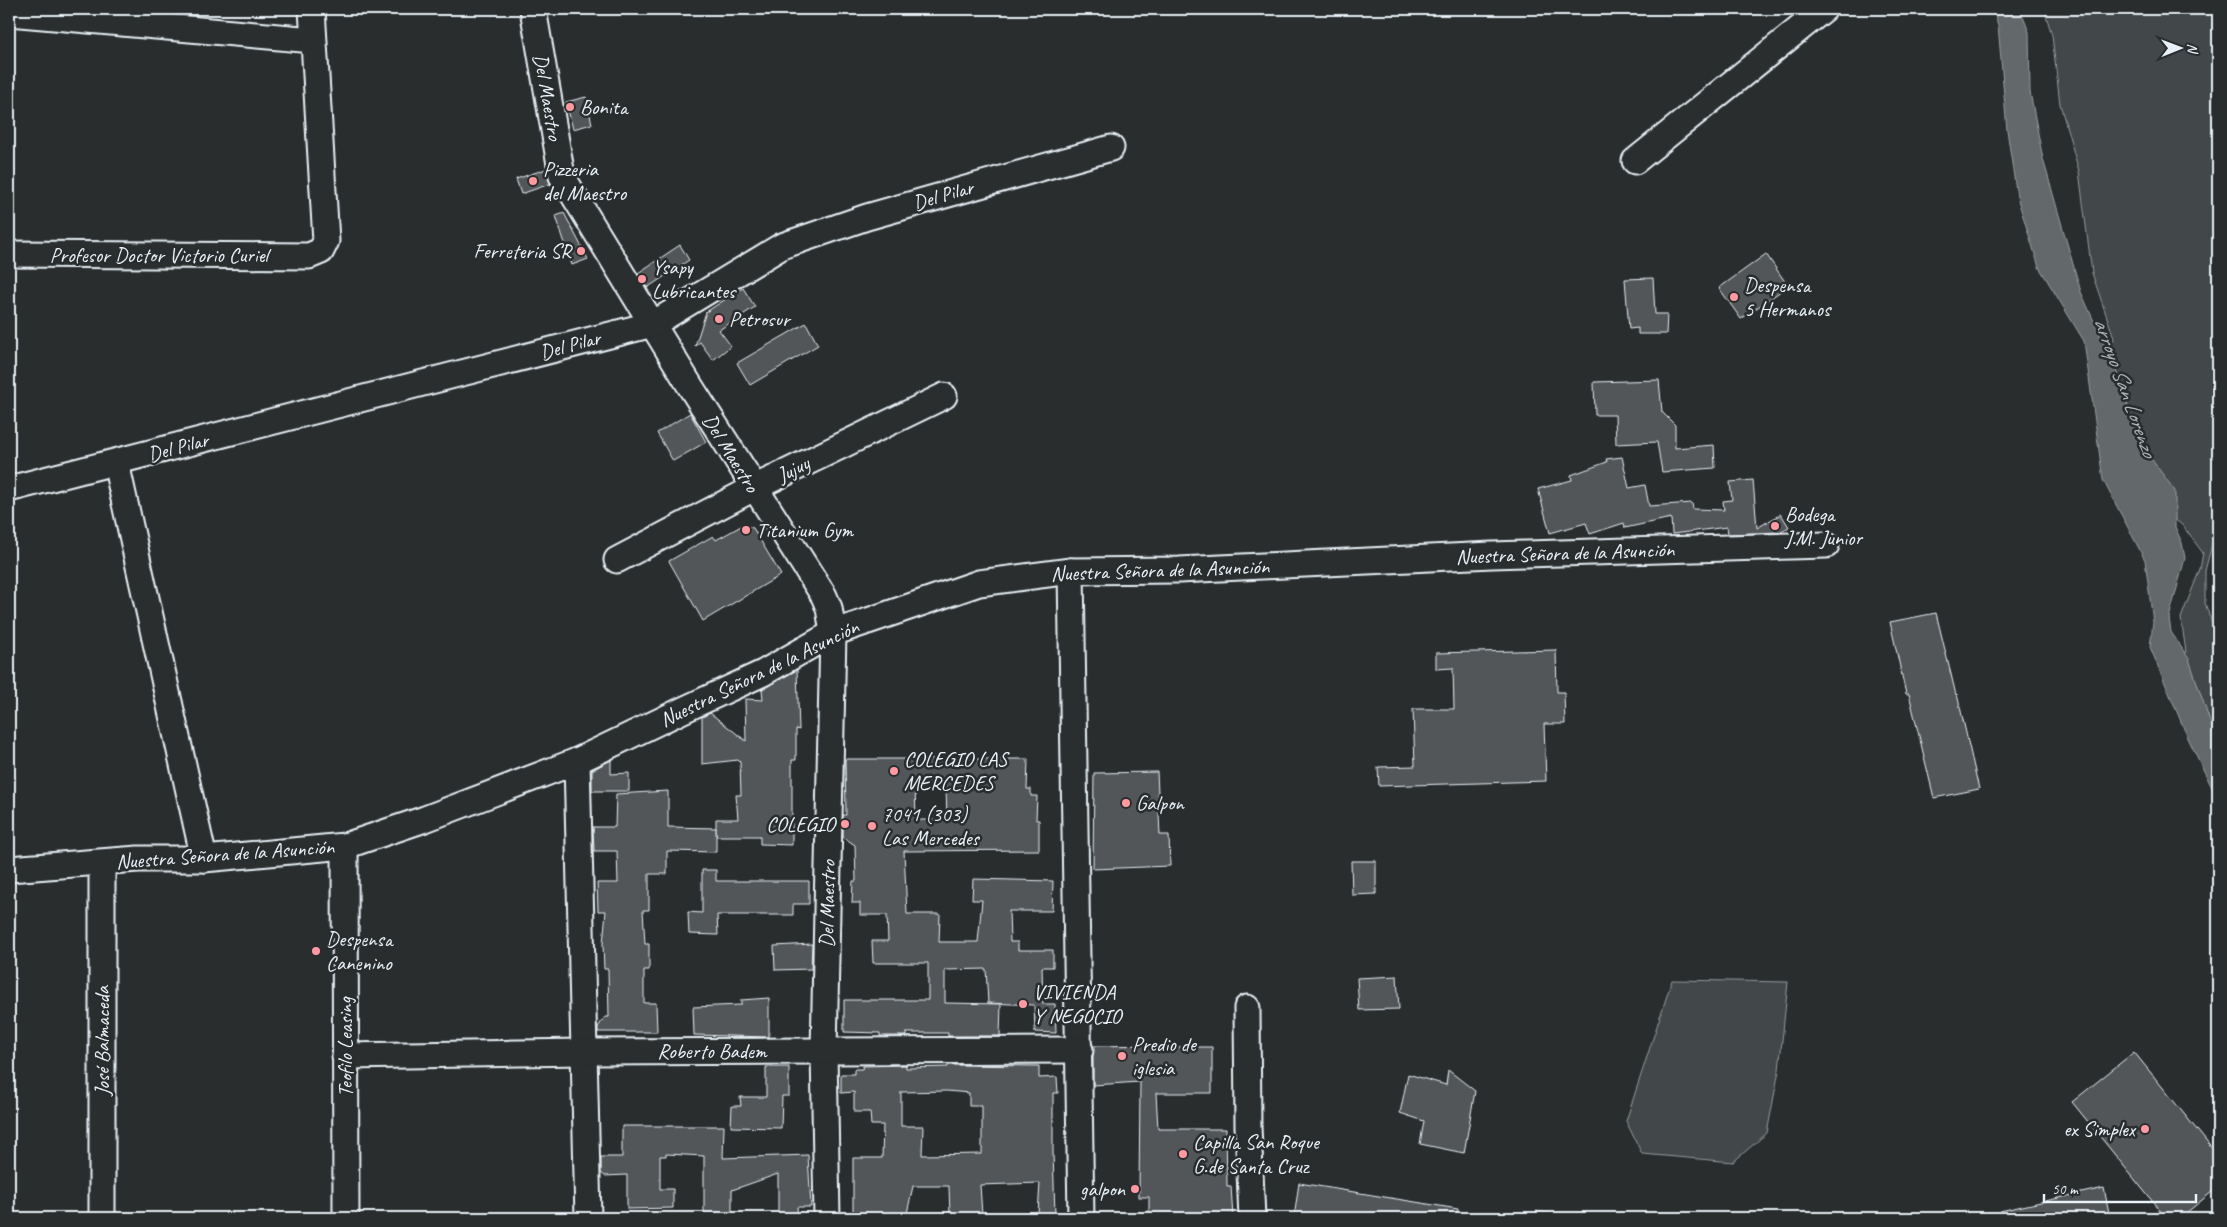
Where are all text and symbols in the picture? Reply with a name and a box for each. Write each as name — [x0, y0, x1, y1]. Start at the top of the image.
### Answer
north arrow — [2154, 22, 2204, 72]
text: N — [2184, 43, 2201, 55]
street label: Del Maestro — [528, 52, 569, 144]
place label: Bonita — [580, 94, 630, 120]
marker: Bonita — [564, 101, 576, 113]
place label: Pizzeria del Maestro — [543, 156, 628, 206]
street label: Del Pilar — [910, 174, 978, 216]
marker: Pizzeria del Maestro — [527, 175, 539, 187]
place label: Ferreteria SR — [473, 238, 574, 264]
street label: Profesor Doctor Victorio Curiel — [50, 242, 272, 268]
marker: Ferreteria SR — [575, 245, 587, 257]
place label: Ysapy Lubricantes — [652, 254, 737, 304]
place label: Despensa 5 Hermanos — [1744, 272, 1832, 322]
marker: Ysapy Lubricantes — [636, 273, 648, 285]
marker: Despensa 5 Hermanos — [1728, 291, 1740, 303]
place label: Petrosur — [729, 306, 792, 332]
marker: Petrosur — [713, 313, 725, 325]
water label: arroyo San Lorenzo — [2087, 314, 2164, 463]
street label: Del Pilar — [537, 324, 604, 366]
street label: Del Maestro — [697, 409, 766, 498]
street label: Del Pilar — [145, 426, 212, 468]
street label: Jujuy — [772, 449, 815, 488]
place label: Bodega J.M. Junior — [1784, 501, 1864, 551]
place label: Titanium Gym — [756, 517, 854, 543]
marker: Bodega J.M. Junior — [1769, 520, 1781, 532]
marker: Titanium Gym — [740, 524, 752, 536]
street label: Nuestra Señora de la Asunción — [1455, 536, 1675, 570]
street label: Nuestra Señora de la Asunción — [1050, 553, 1270, 587]
street label: Nuestra Señora de la Asunción — [655, 613, 863, 733]
place label: COLEGIO LAS MERCEDES — [904, 746, 1010, 796]
marker: COLEGIO LAS MERCEDES — [888, 765, 900, 777]
place label: Galpon — [1136, 790, 1185, 816]
marker: Galpon — [1120, 797, 1132, 809]
place label: 7041 (303) Las Mercedes — [882, 801, 981, 851]
place label: COLEGIO — [766, 811, 838, 837]
marker: COLEGIO — [839, 818, 851, 830]
marker: 7041 (303) Las Mercedes — [866, 820, 878, 832]
street label: Nuestra Señora de la Asunción — [115, 833, 335, 875]
street label: Del Maestro — [813, 858, 841, 948]
place label: Despensa Canenino — [326, 926, 395, 976]
marker: Despensa Canenino — [310, 945, 322, 957]
place label: VIVIENDA Y NEGOCIO — [1033, 979, 1124, 1029]
street label: José Balmaceda — [89, 984, 115, 1097]
street label: Teofilo Leasing — [332, 996, 358, 1097]
marker: VIVIENDA Y NEGOCIO — [1017, 998, 1029, 1010]
place label: Predio de iglesia — [1132, 1031, 1198, 1081]
street label: Roberto Badem — [657, 1038, 768, 1064]
marker: Predio de iglesia — [1116, 1050, 1128, 1062]
place label: ex Simplex — [2063, 1116, 2137, 1142]
marker: ex Simplex — [2139, 1123, 2151, 1135]
place label: Capilla San Roque G.de Santa Cruz — [1193, 1129, 1321, 1179]
marker: Capilla San Roque G.de Santa Cruz — [1177, 1148, 1189, 1160]
scale bar — [2044, 1172, 2197, 1204]
place label: galpon — [1080, 1176, 1126, 1202]
text: 50 m — [2052, 1180, 2079, 1199]
marker: galpon — [1129, 1183, 1141, 1195]

